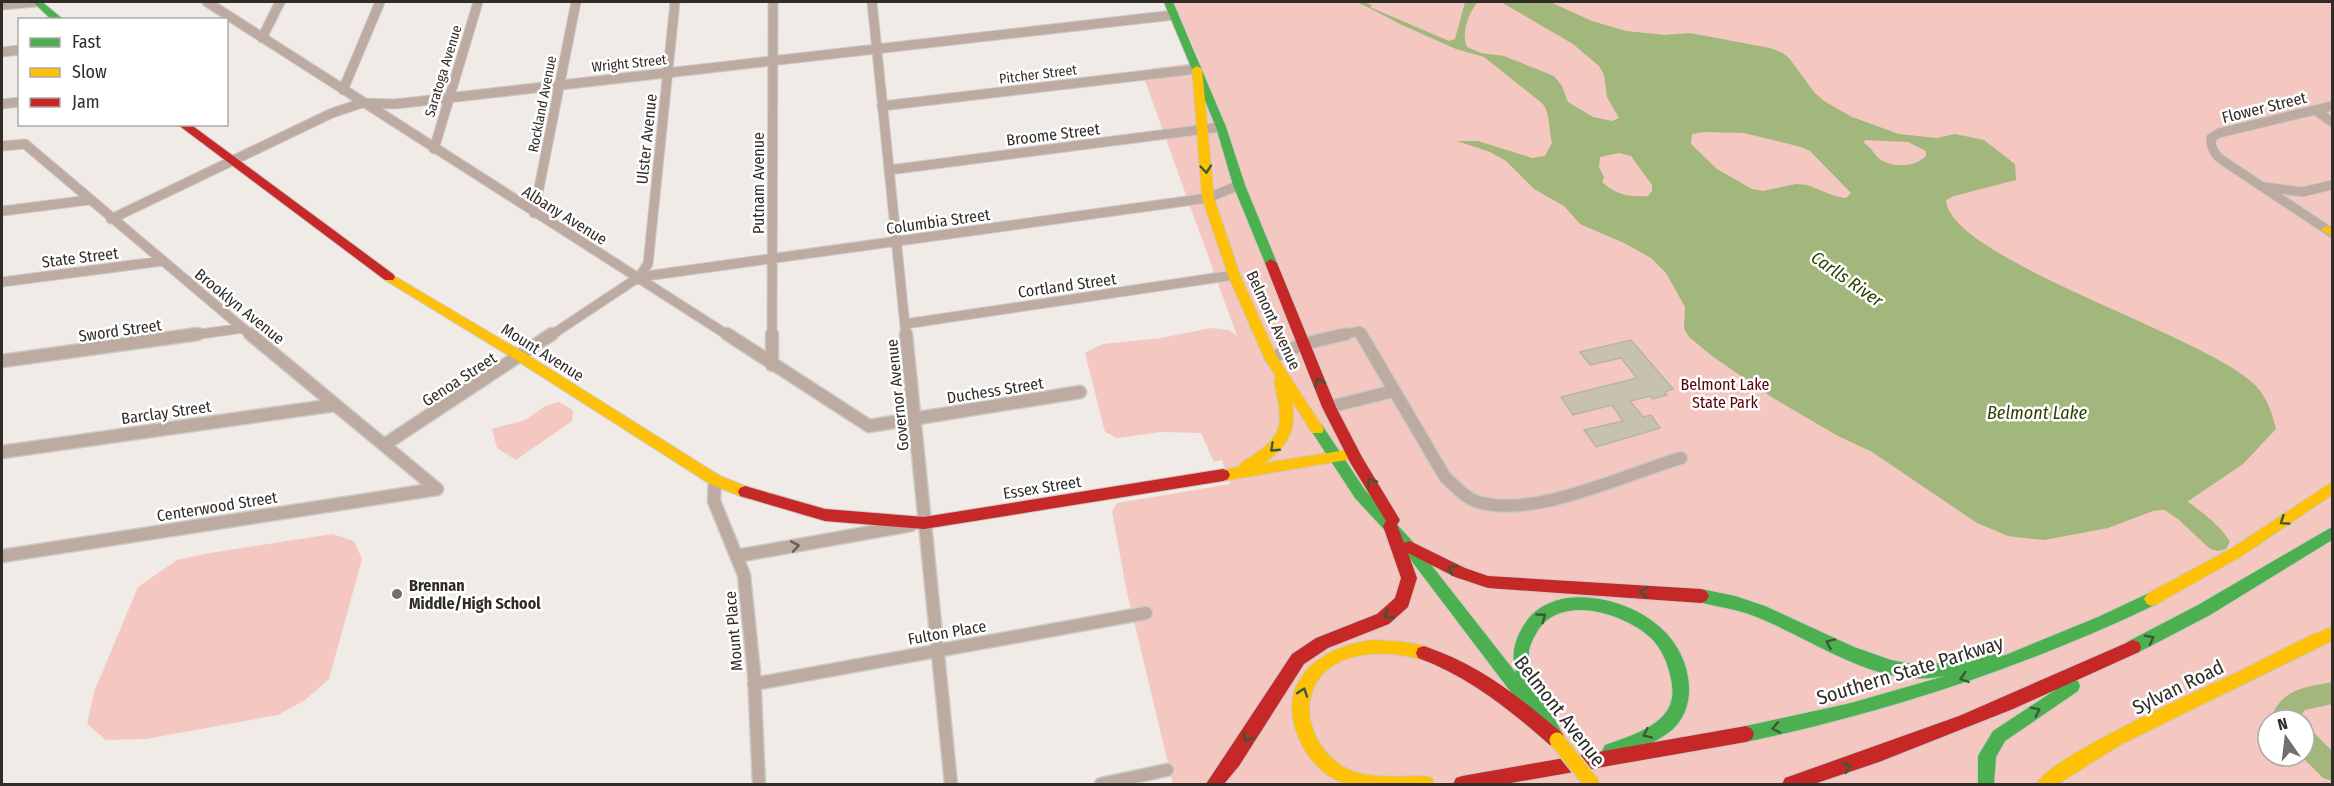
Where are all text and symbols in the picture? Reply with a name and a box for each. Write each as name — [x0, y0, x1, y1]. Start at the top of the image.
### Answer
legend — [18, 18, 228, 126]
street label: Saratoga Avenue — [421, 23, 466, 119]
text: Fast — [72, 31, 101, 53]
street label: Wright Street — [591, 51, 668, 76]
street label: Rockland Avenue — [525, 54, 560, 154]
text: Slow — [72, 61, 107, 83]
street label: Pitcher Street — [998, 61, 1078, 88]
street label: Flower Street — [2220, 88, 2309, 127]
text: Jam — [72, 91, 100, 113]
street label: Ulster Avenue — [632, 93, 661, 185]
street label: Broome Street — [1005, 119, 1102, 150]
street label: Putnam Avenue — [749, 132, 768, 234]
one-way arrow — [1199, 165, 1212, 174]
street label: Albany Avenue — [519, 182, 611, 249]
street label: Columbia Street — [885, 205, 992, 238]
street label: State Street — [41, 243, 120, 272]
water label: Carlls River — [1807, 246, 1888, 312]
street label: Brooklyn Avenue — [191, 265, 288, 348]
street label: Belmont Avenue — [1242, 268, 1305, 373]
street label: Cortland Street — [1017, 269, 1118, 302]
street label: Sword Street — [77, 315, 164, 346]
street label: Mount Avenue — [498, 320, 588, 385]
street label: Governor Avenue — [882, 338, 913, 452]
street label: Genoa Street — [419, 348, 501, 410]
street label: Duchess Street — [945, 373, 1045, 408]
park label: Belmont Lake State Park — [1680, 375, 1770, 412]
one-way arrow — [1314, 377, 1326, 388]
street label: Barclay Street — [120, 397, 213, 428]
water label: Belmont Lake — [1987, 402, 2087, 424]
one-way arrow — [1271, 441, 1281, 452]
street label: Essex Street — [1002, 472, 1083, 503]
one-way arrow — [1367, 478, 1378, 489]
street label: Centerwood Street — [156, 487, 279, 525]
one-way arrow — [2280, 513, 2290, 525]
one-way arrow — [790, 540, 799, 552]
one-way arrow — [1447, 565, 1458, 576]
place label: Brennan Middle/High School — [409, 576, 541, 613]
one-way arrow — [1640, 585, 1649, 598]
marker: Brennan Middle/High School — [390, 587, 404, 601]
street label: Mount Place — [721, 590, 746, 672]
one-way arrow — [1383, 608, 1394, 619]
one-way arrow — [1535, 613, 1546, 624]
street label: Fulton Place — [906, 616, 988, 649]
street label: Southern State Parkway — [1814, 630, 2006, 710]
one-way arrow — [2144, 635, 2155, 647]
one-way arrow — [1825, 638, 1836, 650]
street label: Belmont Avenue — [1509, 651, 1611, 771]
street label: Sylvan Road — [2128, 655, 2228, 719]
one-way arrow — [1959, 670, 1970, 683]
one-way arrow — [1296, 687, 1309, 698]
one-way arrow — [2029, 706, 2040, 718]
north arrow — [2256, 708, 2316, 768]
text: N — [2276, 714, 2289, 734]
one-way arrow — [1771, 721, 1781, 734]
one-way arrow — [1642, 727, 1653, 739]
one-way arrow — [1242, 732, 1254, 742]
one-way arrow — [1841, 761, 1852, 774]

